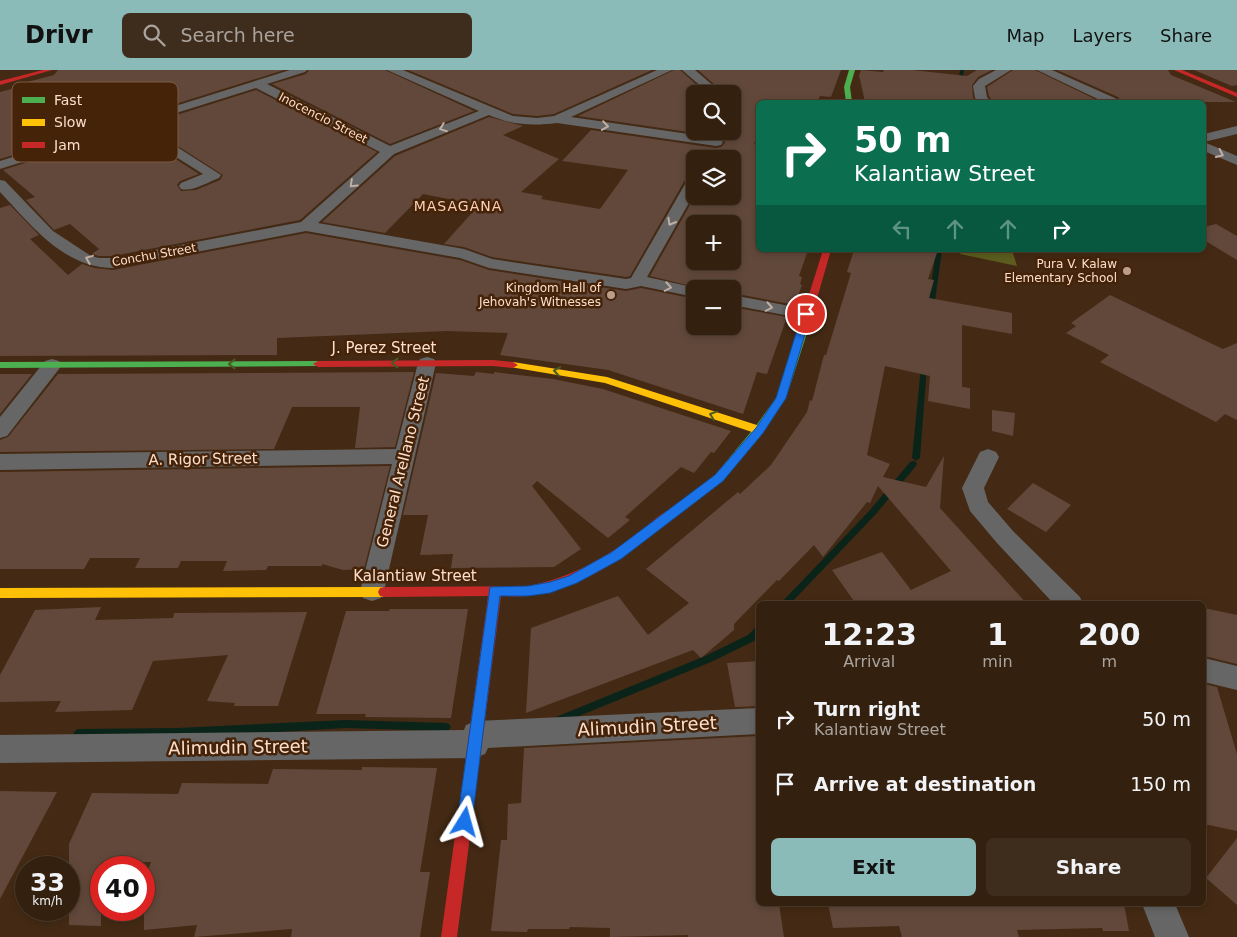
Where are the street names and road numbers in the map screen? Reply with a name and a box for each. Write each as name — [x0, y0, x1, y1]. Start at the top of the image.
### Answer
street label: Inocencio Street — [276, 90, 370, 147]
street label: Conchu Street — [111, 241, 198, 269]
street label: J. Perez Street — [331, 339, 437, 357]
street label: General Arellano Street — [373, 374, 433, 549]
street label: A. Rigor Street — [148, 449, 258, 469]
street label: Kalantiaw Street — [353, 567, 477, 585]
street label: Alimudin Street — [577, 712, 717, 740]
street label: Alimudin Street — [168, 735, 308, 759]

